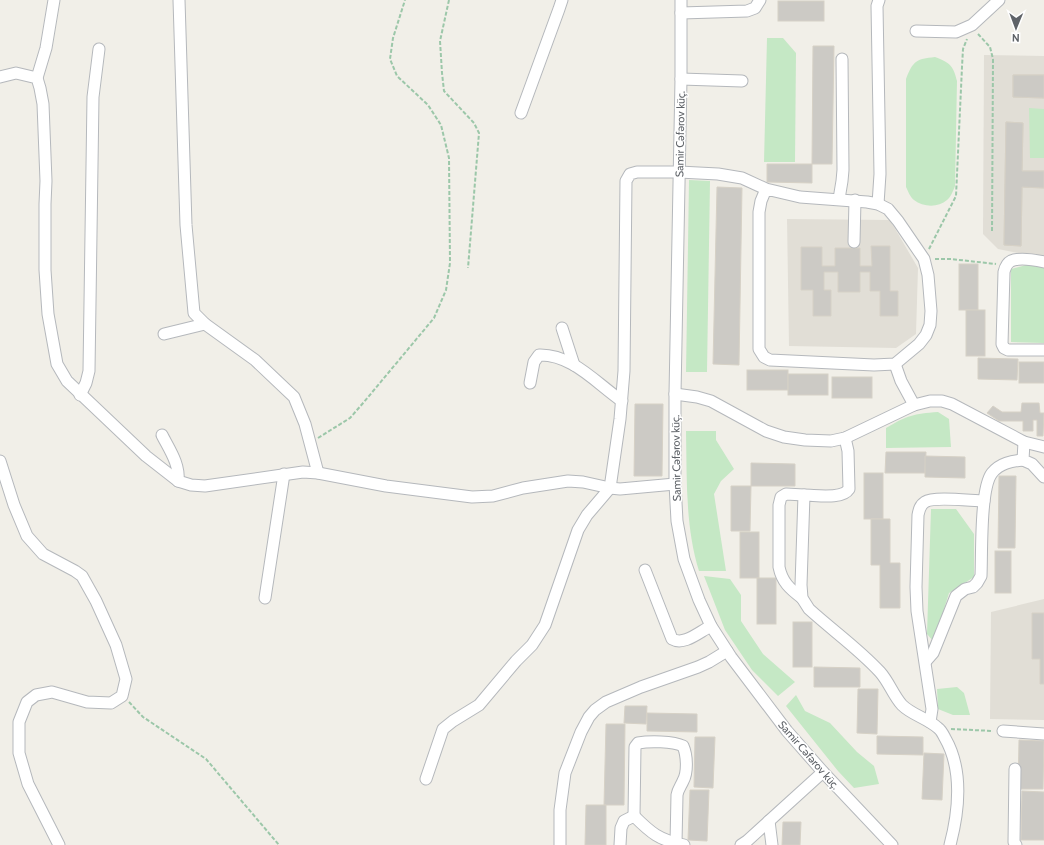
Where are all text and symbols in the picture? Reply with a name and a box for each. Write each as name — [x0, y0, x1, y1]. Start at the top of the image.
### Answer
north arrow — [996, 8, 1036, 48]
text: N — [1012, 31, 1020, 45]
street label: Samir Cəfərov küç. — [672, 91, 688, 177]
street label: Samir Cəfərov küç. — [668, 415, 684, 501]
street label: Samir Cəfərov küç. — [775, 718, 843, 792]

